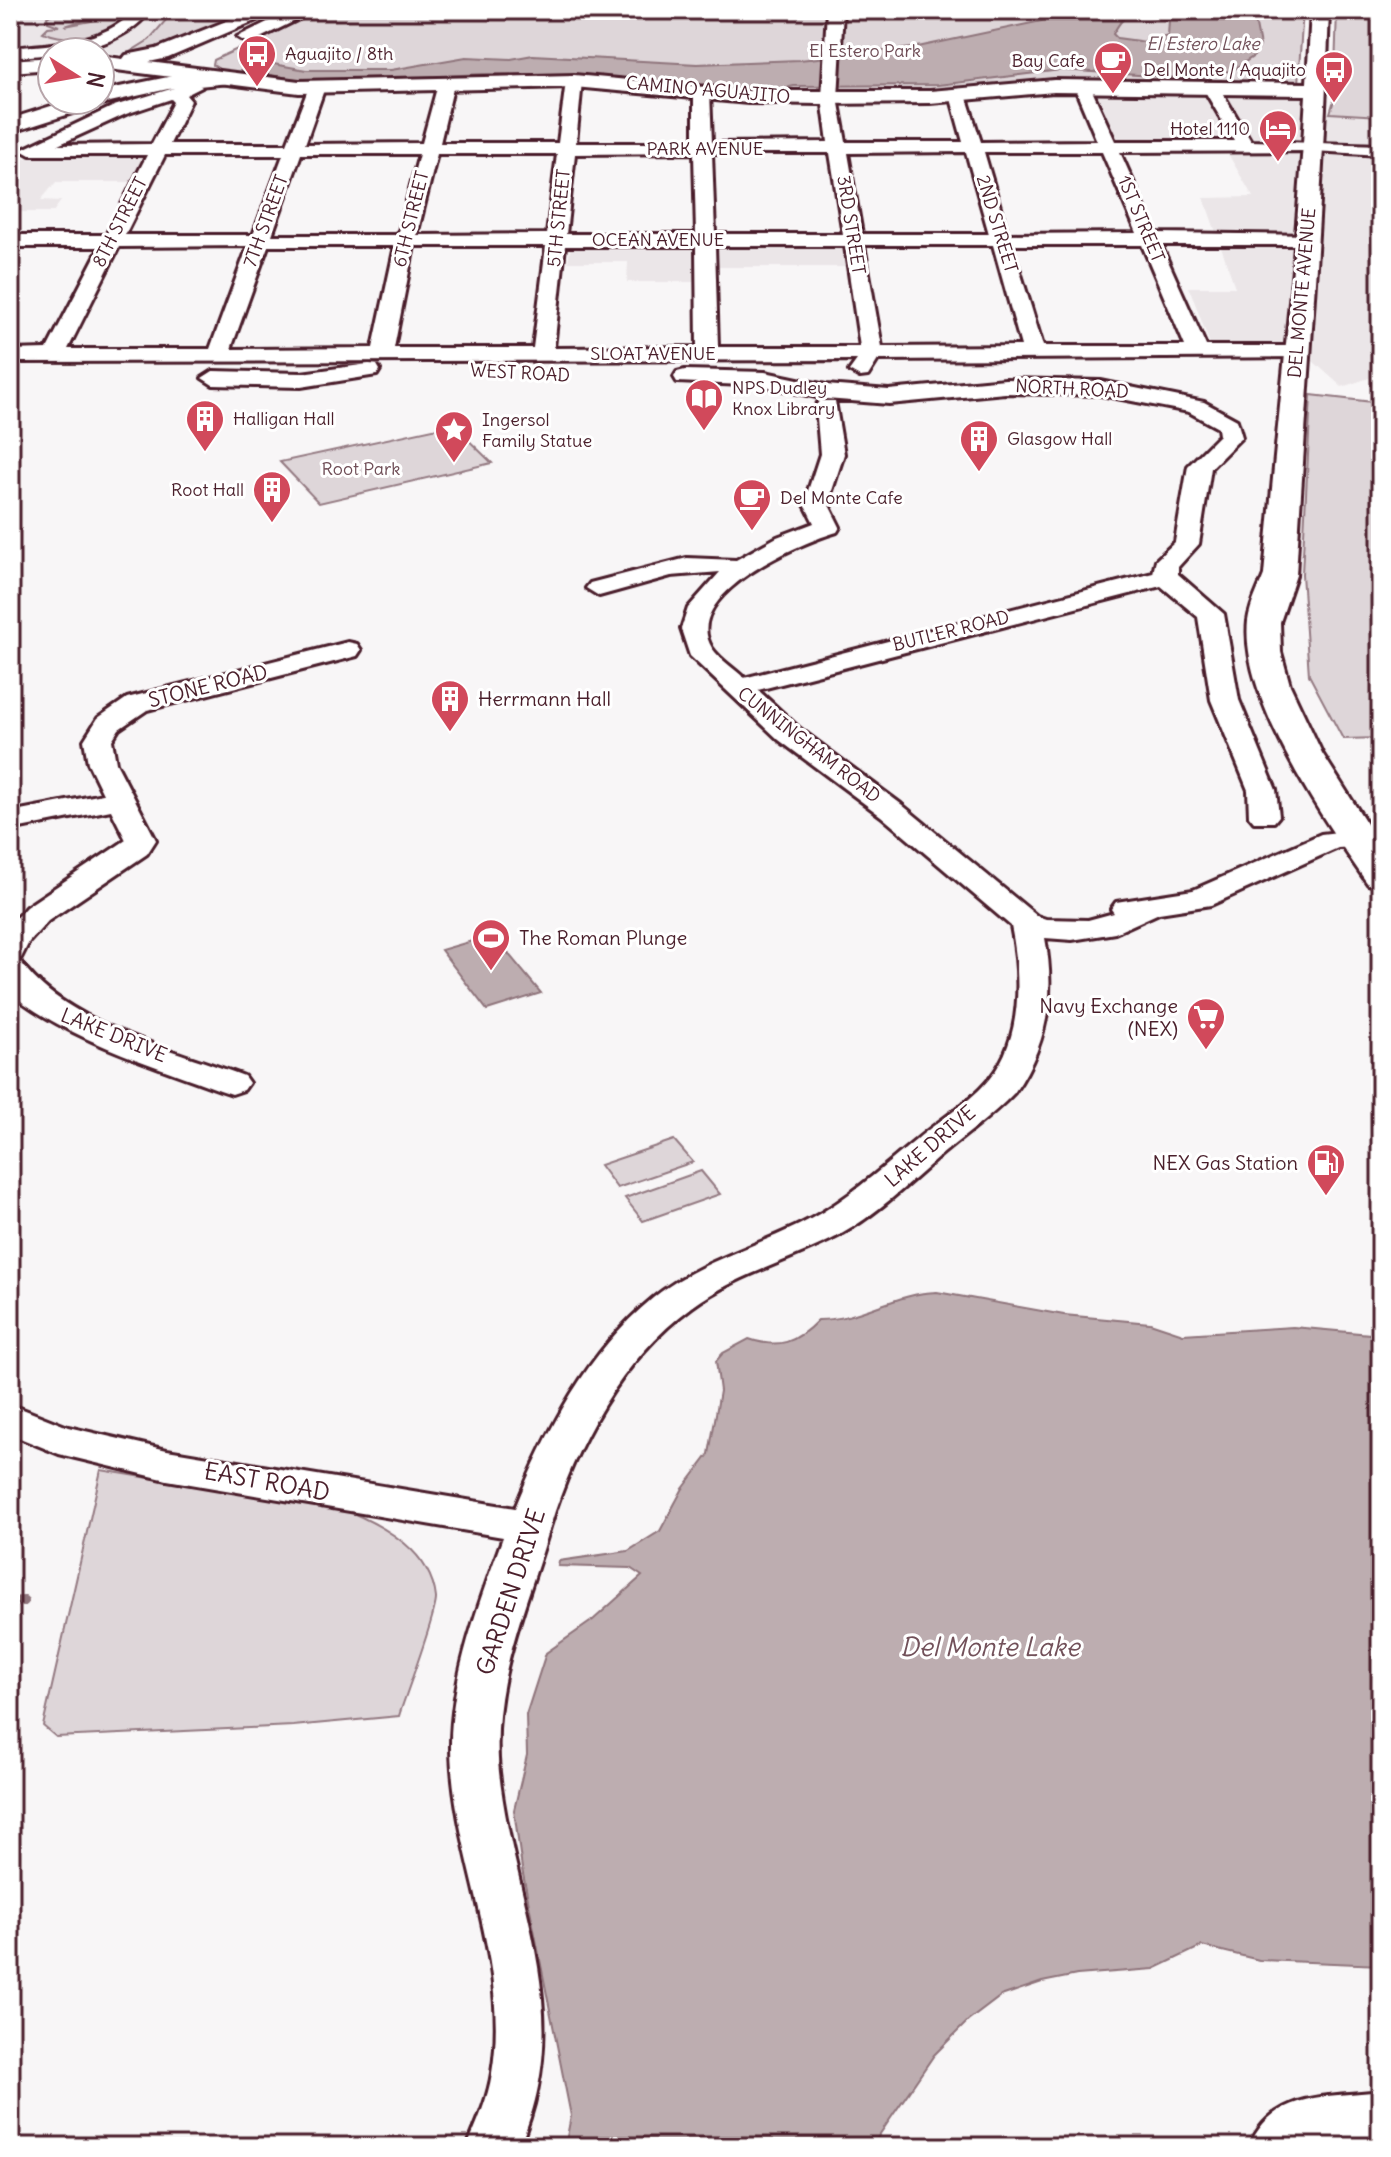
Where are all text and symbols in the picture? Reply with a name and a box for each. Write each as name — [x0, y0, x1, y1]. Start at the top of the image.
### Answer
water label: El Estero Lake — [1146, 32, 1261, 55]
bus stop icon: Aguajito / 8th — [236, 33, 278, 88]
north arrow — [36, 36, 116, 116]
park label: El Estero Park — [809, 39, 921, 62]
cafe icon: Bay Cafe — [1092, 40, 1134, 95]
place label: Aguajito / 8th — [285, 42, 393, 65]
place label: Bay Cafe — [1011, 49, 1085, 72]
bus stop icon: Del Monte / Aquajito — [1313, 49, 1355, 104]
place label: Del Monte / Aquajito — [1143, 58, 1306, 81]
text: N — [80, 70, 111, 90]
street label: CAMINO AGUAJITO — [625, 71, 791, 108]
hotel icon: Hotel 1110 — [1257, 108, 1299, 163]
place label: Hotel 1110 — [1170, 117, 1250, 140]
street label: PARK AVENUE — [647, 137, 763, 160]
street label: 6TH STREET — [387, 168, 434, 269]
street label: 5TH STREET — [542, 168, 575, 268]
street label: 7TH STREET — [238, 171, 293, 270]
street label: 2ND STREET — [972, 172, 1023, 275]
street label: 1ST STREET — [1113, 172, 1170, 266]
street label: 8TH STREET — [87, 173, 152, 271]
street label: 3RD STREET — [832, 174, 871, 276]
street label: DEL MONTE AVENUE — [1283, 207, 1320, 379]
street label: OCEAN AVENUE — [592, 228, 724, 251]
street label: SLOAT AVENUE — [590, 342, 716, 365]
street label: WEST ROAD — [469, 358, 571, 387]
street label: NORTH ROAD — [1015, 374, 1129, 403]
place label: NPS Dudley Knox Library — [732, 376, 835, 420]
library icon: NPS Dudley Knox Library — [683, 377, 725, 432]
building icon: Halligan Hall — [184, 398, 226, 453]
place label: Halligan Hall — [233, 407, 335, 430]
place label: Ingersol Family Statue — [482, 408, 592, 452]
place icon: Ingersol Family Statue — [433, 409, 475, 464]
building icon: Glasgow Hall — [958, 418, 1000, 473]
place label: Glasgow Hall — [1007, 427, 1112, 450]
park label: Root Park — [322, 457, 400, 480]
building icon: Root Hall — [251, 469, 293, 524]
cafe icon: Del Monte Cafe — [731, 477, 773, 532]
place label: Root Hall — [171, 478, 244, 501]
place label: Del Monte Cafe — [780, 486, 903, 509]
street label: BUTLER ROAD — [890, 605, 1011, 656]
street label: STONE ROAD — [146, 659, 270, 712]
building icon: Herrmann Hall — [429, 678, 471, 733]
street label: CUNNINGHAM ROAD — [733, 682, 885, 808]
place label: Herrmann Hall — [478, 686, 611, 711]
sports icon: The Roman Plunge — [470, 917, 512, 972]
place label: The Roman Plunge — [519, 925, 687, 950]
place label: Navy Exchange (NEX) — [1039, 993, 1178, 1041]
supermarket icon: Navy Exchange (NEX) — [1185, 996, 1227, 1051]
street label: LAKE DRIVE — [57, 1002, 171, 1067]
street label: LAKE DRIVE — [879, 1099, 980, 1192]
fuel station icon: NEX Gas Station — [1305, 1142, 1347, 1197]
place label: NEX Gas Station — [1152, 1150, 1298, 1175]
street label: EAST ROAD — [202, 1455, 332, 1507]
street label: GARDEN DRIVE — [469, 1505, 551, 1679]
water label: Del Monte Lake — [900, 1630, 1082, 1663]

